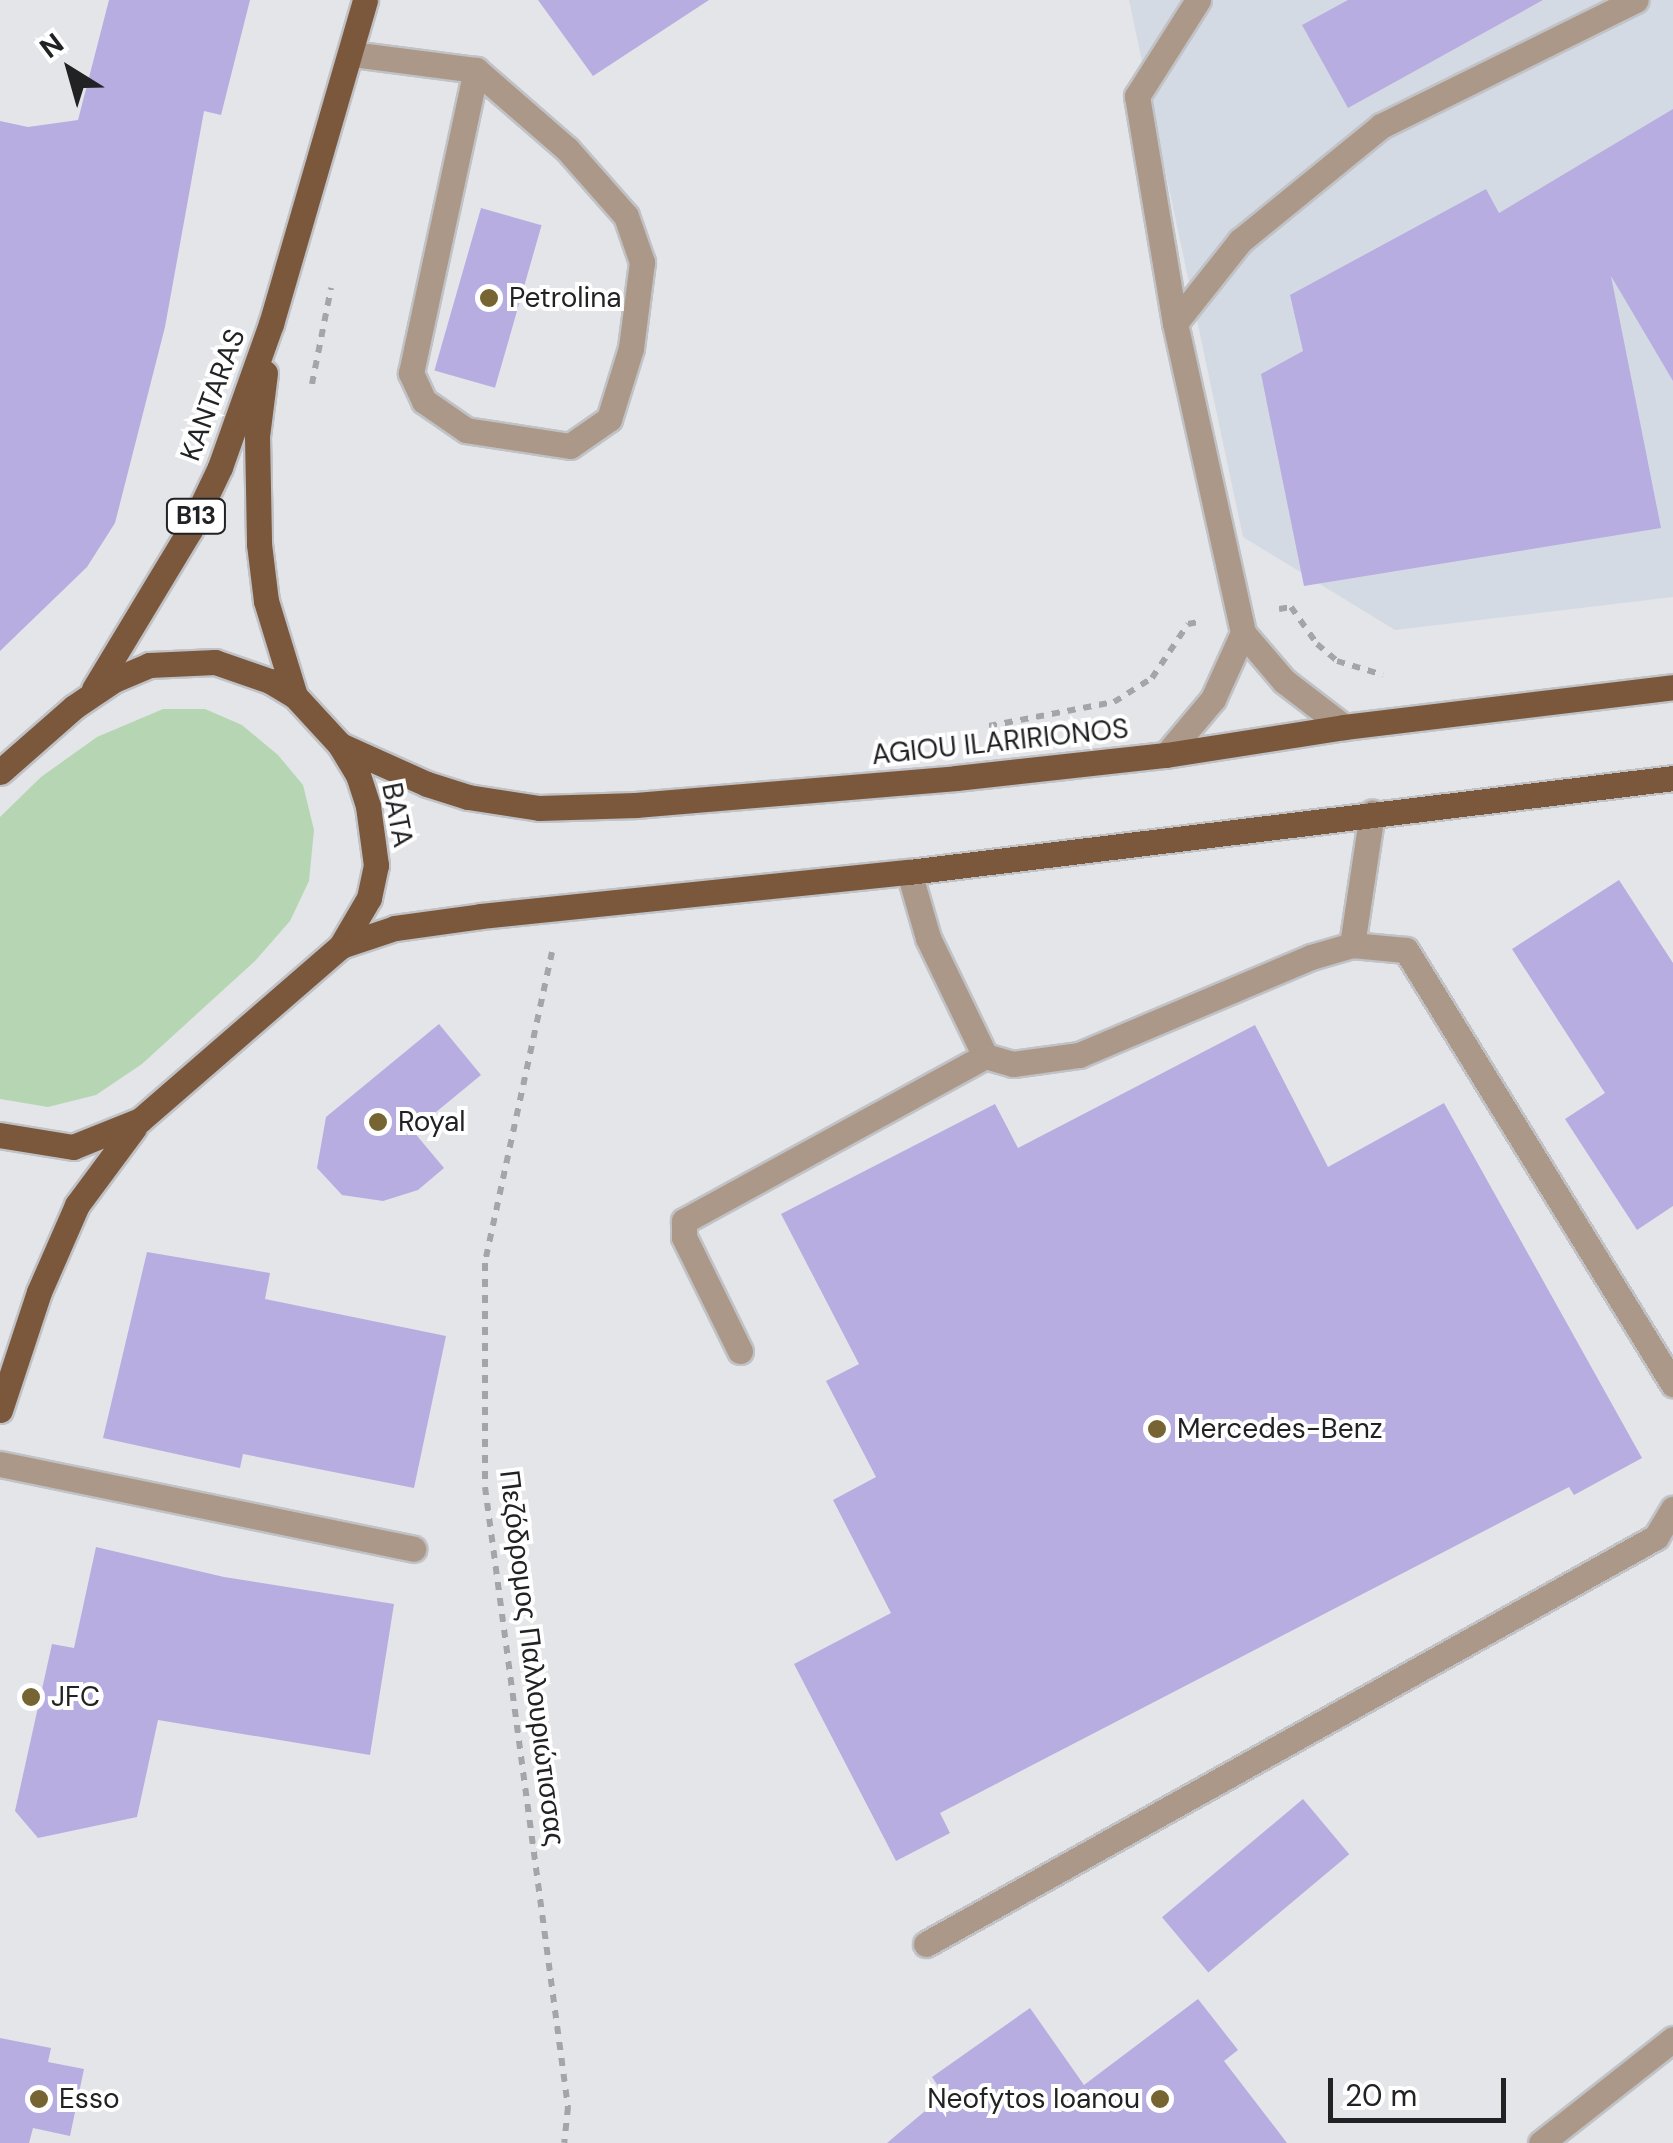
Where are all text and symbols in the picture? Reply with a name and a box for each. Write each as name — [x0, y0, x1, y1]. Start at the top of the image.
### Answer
north arrow — [20, 20, 120, 120]
text: N — [32, 25, 71, 67]
place label: Petrolina — [509, 281, 622, 315]
marker: Petrolina — [478, 287, 500, 309]
street label: KANTARAS — [174, 324, 252, 466]
road number: B13 — [164, 496, 228, 536]
street label: AGIOU ILARIRIONOS — [870, 712, 1130, 772]
street label: BATA — [374, 780, 420, 850]
place label: Royal — [398, 1105, 465, 1139]
marker: Royal — [367, 1111, 389, 1133]
place label: Mercedes-Benz — [1177, 1412, 1383, 1446]
marker: Mercedes-Benz — [1146, 1418, 1168, 1440]
street label: Πεζόδρομος Παλλουριώτισσας — [492, 1468, 572, 1848]
place label: JFC — [51, 1680, 100, 1714]
marker: JFC — [20, 1686, 42, 1708]
scale bar — [1333, 2058, 1510, 2120]
text: 20 m — [1345, 2076, 1417, 2115]
place label: Esso — [59, 2082, 120, 2116]
place label: Neofytos Ioanou — [927, 2082, 1140, 2116]
marker: Esso — [28, 2088, 50, 2110]
marker: Neofytos Ioanou — [1149, 2088, 1171, 2110]

